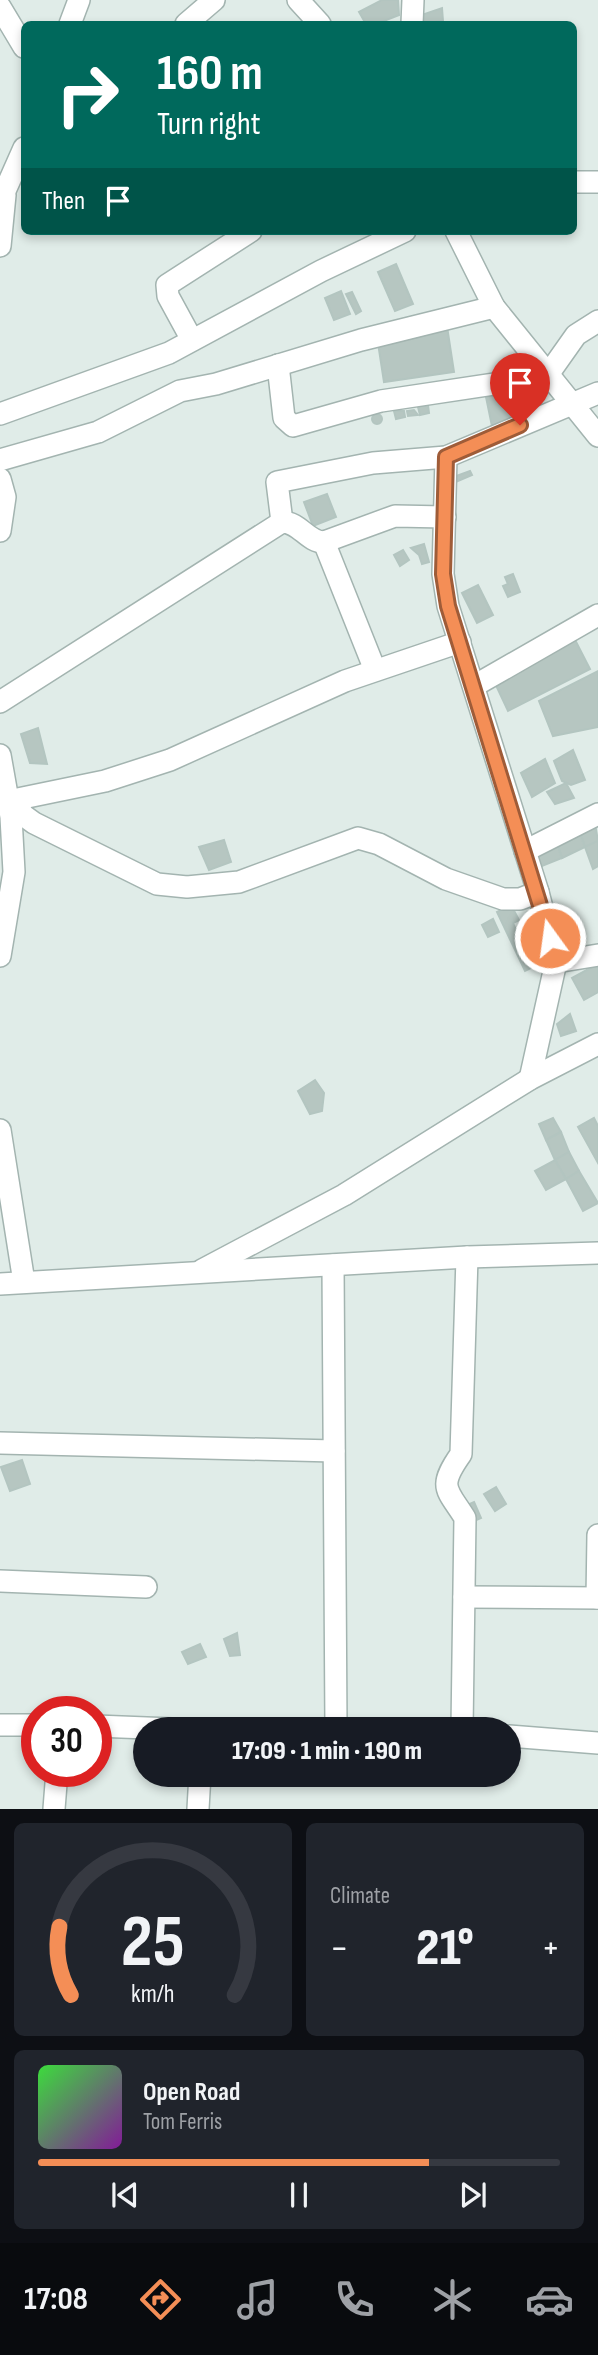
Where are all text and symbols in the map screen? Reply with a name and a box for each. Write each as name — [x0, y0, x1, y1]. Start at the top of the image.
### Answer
text: 160 m — [157, 45, 263, 104]
icon: right — [42, 49, 133, 140]
text: Turn right — [157, 105, 261, 144]
icon: arrive — [99, 182, 137, 220]
text: Then — [42, 186, 85, 217]
pin — [490, 353, 550, 425]
icon: arrive — [501, 364, 539, 402]
position arrow — [513, 901, 587, 975]
speed limit sign: 30 — [21, 1696, 112, 1787]
text: 17:09 · 1 min · 190 m — [232, 1736, 422, 1767]
text: Climate — [330, 1882, 390, 1910]
text: 25 — [121, 1900, 185, 1988]
text: 21° — [416, 1917, 474, 1980]
text: − — [330, 1926, 349, 1971]
text: + — [541, 1926, 560, 1971]
text: km/h — [131, 1979, 175, 2010]
text: Open Road — [143, 2077, 240, 2108]
text: Tom Ferris — [143, 2108, 222, 2136]
icon: previous — [106, 2176, 144, 2214]
icon: pause — [280, 2176, 318, 2214]
icon: next — [454, 2176, 492, 2214]
icon: directions — [136, 2275, 185, 2324]
icon: music — [233, 2275, 282, 2324]
icon: phone — [330, 2275, 379, 2324]
icon: climate — [428, 2275, 477, 2324]
icon: car — [525, 2275, 574, 2324]
text: 17:08 — [24, 2280, 88, 2319]

